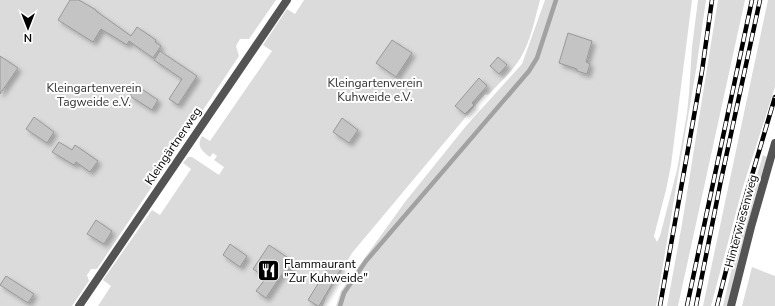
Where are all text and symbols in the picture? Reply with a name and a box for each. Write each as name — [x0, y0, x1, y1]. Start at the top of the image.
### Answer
north arrow — [8, 8, 48, 48]
text: N — [24, 30, 32, 45]
park label: Kleingartenverein Kuhweide e.V. — [328, 75, 422, 105]
park label: Kleingartenverein Tagweide e.V. — [47, 80, 141, 110]
street label: Kleingärtnerweg — [141, 104, 205, 188]
street label: Hinterwiesenweg — [721, 173, 761, 269]
place label: Flammaurant "Zur Kuhweide" — [284, 256, 368, 286]
restaurant icon: Flammaurant "Zur Kuhweide" — [255, 258, 281, 284]

